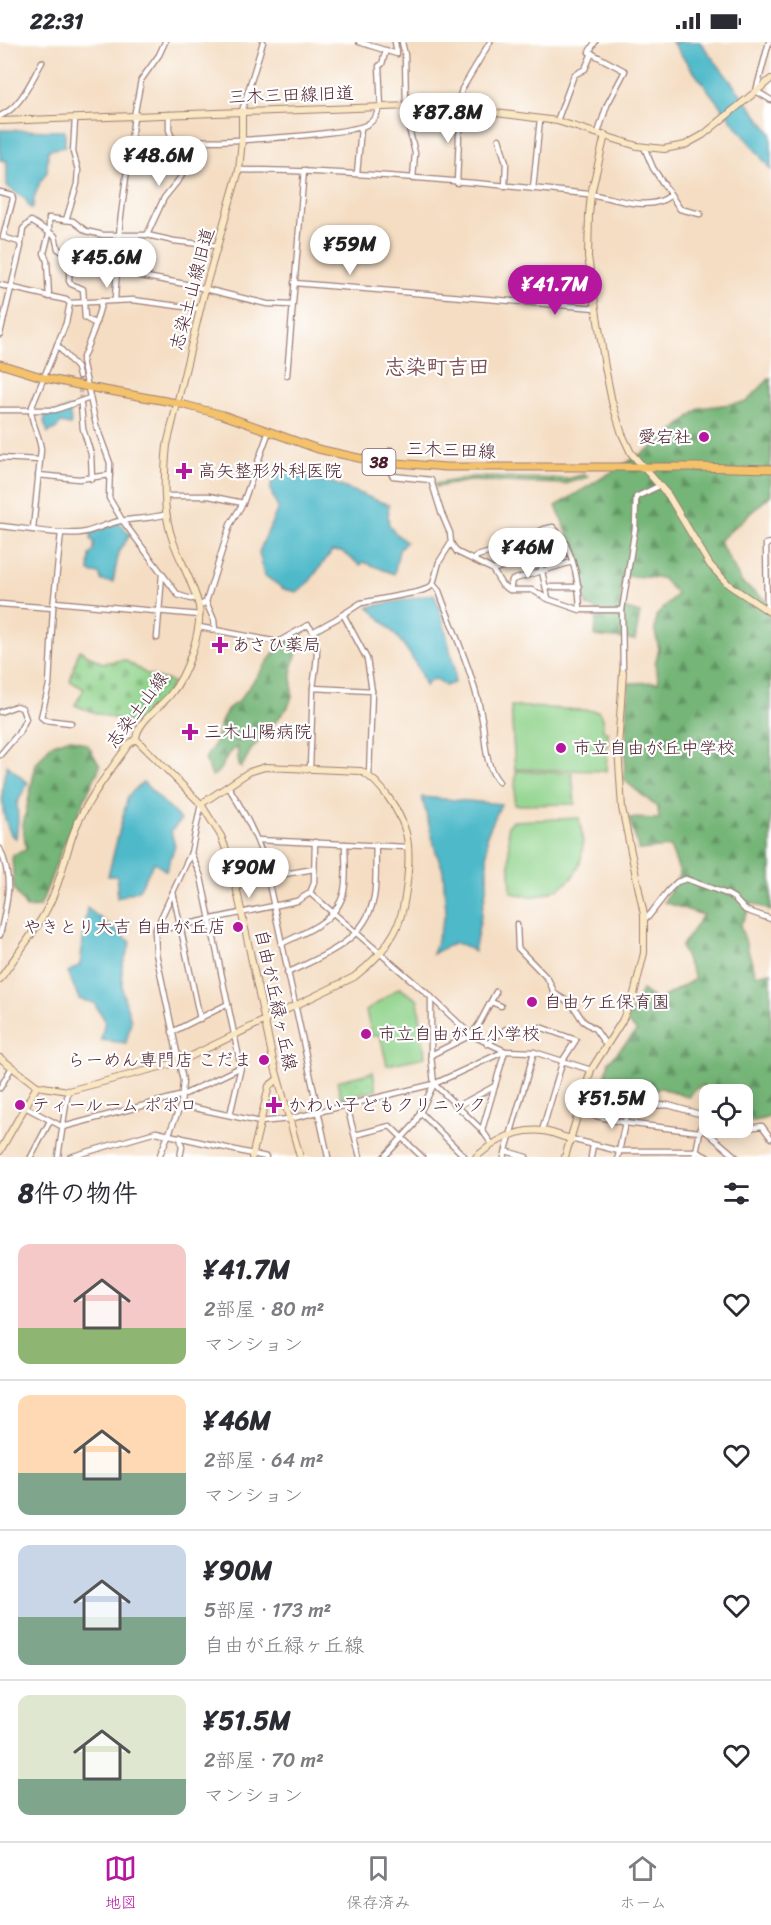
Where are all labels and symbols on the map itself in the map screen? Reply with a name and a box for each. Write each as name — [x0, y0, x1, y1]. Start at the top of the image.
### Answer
street label: 三木三田線旧道 — [227, 77, 355, 113]
pin: ¥87.8M — [399, 93, 497, 144]
pin: ¥48.6M — [110, 136, 208, 187]
street label: 志染土山線旧道 — [160, 224, 224, 354]
pin: ¥59M — [314, 225, 386, 276]
pin: ¥45.6M — [58, 238, 156, 289]
pin: ¥41.7M — [506, 265, 604, 316]
district label: 志染町吉田 — [385, 348, 490, 386]
place label: 愛宕社 — [638, 421, 692, 453]
marker: 愛宕社 — [697, 430, 711, 444]
street label: 三木三田線 — [405, 432, 497, 468]
road number: 38 — [362, 449, 395, 475]
place label: 高矢整形外科医院 — [198, 455, 342, 487]
marker: 高矢整形外科医院 — [175, 462, 193, 480]
pin: ¥46M — [492, 528, 564, 579]
place label: あさひ薬局 — [232, 629, 321, 661]
marker: あさひ薬局 — [213, 638, 227, 652]
street label: 志染土山線 — [97, 664, 177, 756]
place label: 三木山陽病院 — [204, 716, 312, 748]
marker: 三木山陽病院 — [181, 723, 199, 741]
place label: 市立自由が丘中学校 — [573, 732, 735, 764]
marker: 市立自由が丘中学校 — [554, 741, 568, 755]
pin: ¥90M — [213, 848, 285, 899]
place label: やきとり大吉 自由が丘店 — [23, 911, 226, 943]
marker: やきとり大吉 自由が丘店 — [231, 920, 245, 934]
street label: 自由が丘緑ヶ丘線 — [245, 926, 307, 1074]
place label: 自由ケ丘保育園 — [544, 986, 670, 1018]
marker: 自由ケ丘保育園 — [525, 995, 539, 1009]
place label: 市立自由が丘小学校 — [378, 1018, 540, 1050]
marker: 市立自由が丘小学校 — [359, 1027, 373, 1041]
place label: らーめん専門店 こだま — [67, 1044, 252, 1076]
marker: らーめん専門店 こだま — [257, 1053, 271, 1067]
pin: ¥51.5M — [563, 1079, 661, 1130]
place label: ティールーム ポポロ — [32, 1089, 198, 1121]
place label: かわい子どもクリニック — [288, 1089, 486, 1121]
marker: かわい子どもクリニック — [265, 1096, 283, 1114]
marker: ティールーム ポポロ — [13, 1098, 27, 1112]

